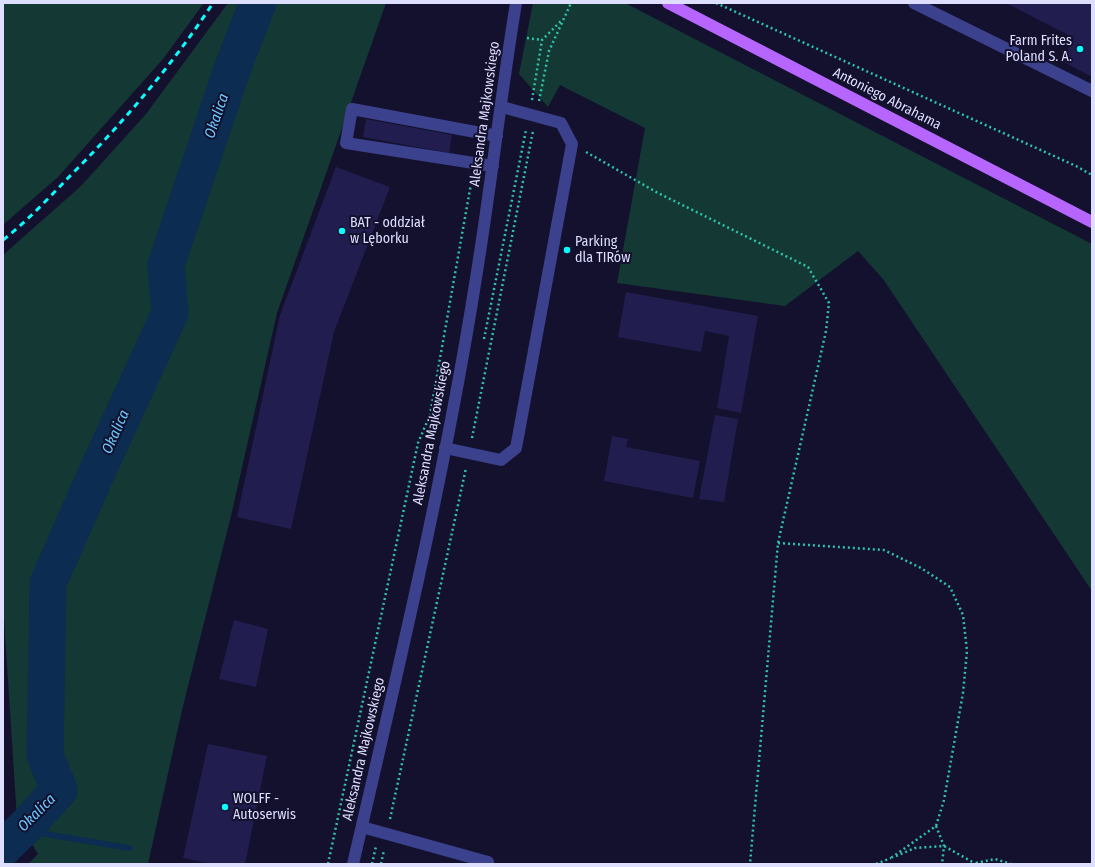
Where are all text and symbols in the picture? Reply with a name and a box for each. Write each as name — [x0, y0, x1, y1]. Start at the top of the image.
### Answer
place label: Farm Frites Poland S. A. — [1005, 33, 1072, 66]
street label: Aleksandra Majkowskiego — [466, 40, 504, 188]
marker: Farm Frites Poland S. A. — [1075, 44, 1085, 54]
street label: Antoniego Abrahama — [830, 64, 944, 134]
water label: Okalica — [201, 91, 233, 141]
place label: BAT - oddział w Lęborku — [350, 215, 425, 248]
marker: BAT - oddział w Lęborku — [337, 226, 347, 236]
place label: Parking dla TIRów — [575, 234, 630, 266]
marker: Parking dla TIRów — [562, 245, 572, 255]
street label: Aleksandra Majkowskiego — [410, 360, 454, 506]
water label: Okalica — [98, 407, 134, 457]
street label: Aleksandra Majkowskiego — [339, 676, 389, 822]
water label: Okalica — [14, 790, 60, 836]
place label: WOLFF - Autoserwis — [233, 791, 296, 824]
marker: WOLFF - Autoserwis — [220, 802, 230, 812]

